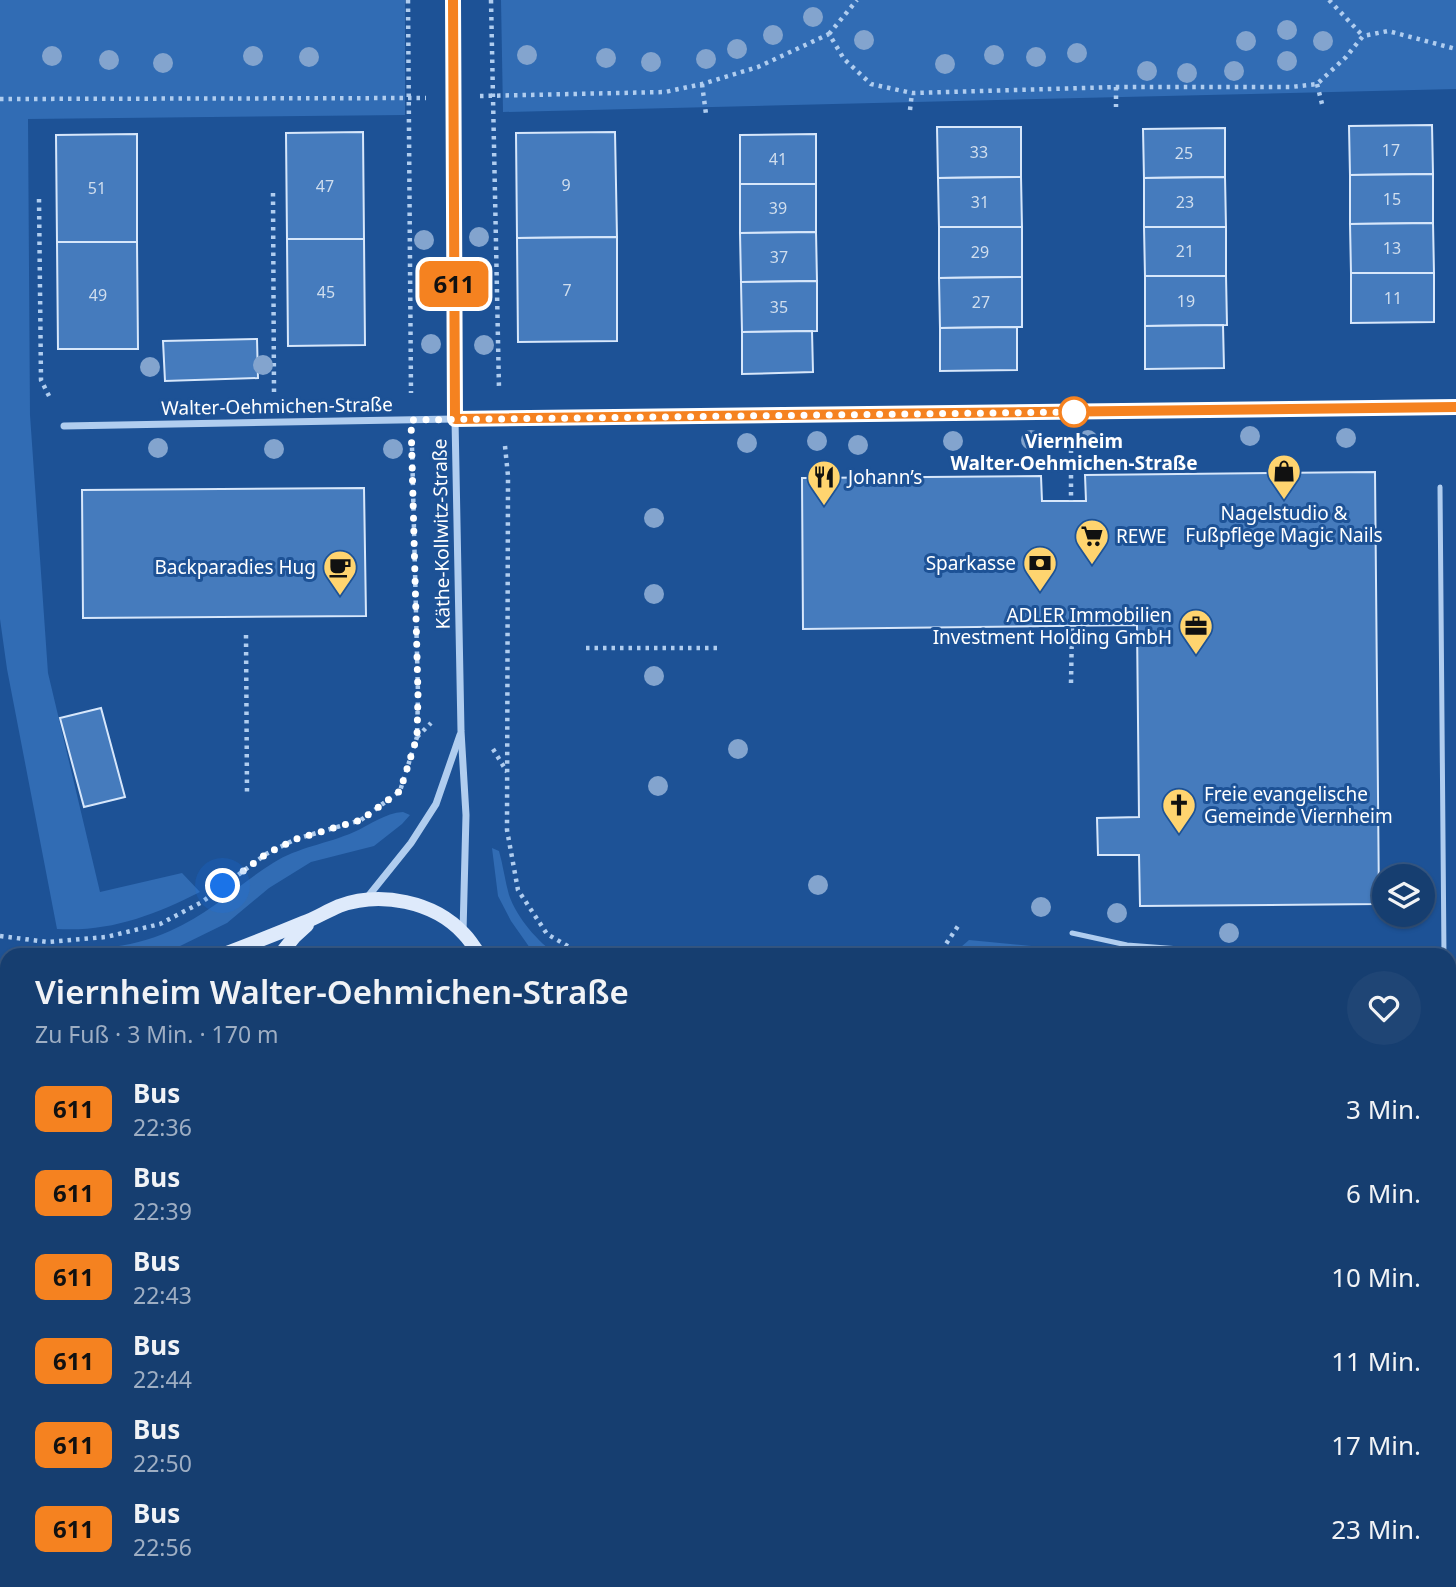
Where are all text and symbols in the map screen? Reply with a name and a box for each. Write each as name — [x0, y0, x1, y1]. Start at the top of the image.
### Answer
house number: 17 — [1382, 139, 1400, 161]
house number: 33 — [970, 141, 988, 163]
house number: 25 — [1175, 142, 1193, 164]
house number: 41 — [769, 148, 787, 170]
house number: 9 — [561, 174, 571, 196]
house number: 47 — [316, 175, 334, 197]
house number: 51 — [88, 177, 106, 199]
house number: 15 — [1383, 188, 1401, 210]
house number: 31 — [971, 191, 989, 213]
house number: 23 — [1176, 191, 1194, 213]
house number: 39 — [769, 197, 787, 219]
house number: 13 — [1383, 237, 1401, 259]
house number: 21 — [1176, 240, 1194, 262]
house number: 29 — [971, 241, 989, 263]
house number: 37 — [770, 246, 788, 268]
line badge: 611 — [414, 261, 494, 307]
text: 611 — [433, 267, 475, 300]
house number: 7 — [562, 279, 572, 301]
house number: 45 — [317, 281, 335, 303]
house number: 49 — [89, 284, 107, 306]
house number: 11 — [1384, 287, 1402, 309]
house number: 19 — [1177, 290, 1195, 312]
house number: 27 — [972, 291, 990, 313]
house number: 35 — [770, 296, 788, 318]
street label: Walter-Oehmichen-Straße — [161, 391, 393, 421]
marker: Viernheim Walter-Oehmichen-Straße — [1059, 397, 1089, 427]
place label: Viernheim Walter-Oehmichen-Straße — [951, 428, 1197, 476]
street label: Käthe-Kollwitz-Straße — [426, 438, 456, 630]
shop icon: Nagelstudio & Fußpflege Magic Nails — [1265, 452, 1303, 501]
restaurant icon: Johann’s — [805, 458, 843, 507]
place label: Johann’s — [846, 464, 922, 490]
place label: Nagelstudio & Fußpflege Magic Nails — [1185, 500, 1383, 548]
supermarket icon: REWE — [1073, 517, 1111, 566]
place label: REWE — [1116, 523, 1167, 549]
bank icon: Sparkasse — [1021, 544, 1059, 593]
cafe icon: Backparadies Hug — [321, 548, 359, 597]
place label: Sparkasse — [926, 550, 1016, 576]
place label: Backparadies Hug — [154, 554, 316, 580]
place label: ADLER Immobilien Investment Holding GmbH — [933, 602, 1172, 650]
office icon: ADLER Immobilien Investment Holding GmbH — [1177, 607, 1215, 656]
place label: Freie evangelische Gemeinde Viernheim — [1204, 781, 1393, 829]
church icon: Freie evangelische Gemeinde Viernheim — [1160, 786, 1198, 835]
map controls — [1372, 864, 1435, 927]
button: layers — [1372, 864, 1435, 927]
your location — [205, 868, 240, 903]
text: Viernheim Walter-Oehmichen-Straße — [35, 969, 629, 1014]
button: heart — [1347, 971, 1421, 1045]
text: Zu Fuß · 3 Min. · 170 m — [35, 1018, 279, 1050]
text: Bus — [133, 1075, 180, 1111]
text: 3 Min. — [1346, 1091, 1421, 1127]
text: 611 — [53, 1092, 94, 1125]
text: 22:36 — [133, 1111, 192, 1143]
text: Bus — [133, 1159, 180, 1195]
text: 6 Min. — [1346, 1175, 1421, 1211]
text: 611 — [53, 1176, 94, 1209]
text: 22:39 — [133, 1195, 192, 1227]
text: Bus — [133, 1243, 180, 1279]
text: 10 Min. — [1331, 1259, 1421, 1295]
text: 611 — [53, 1260, 94, 1293]
text: 22:43 — [133, 1279, 192, 1311]
text: Bus — [133, 1327, 180, 1363]
text: 11 Min. — [1331, 1343, 1421, 1379]
text: 611 — [53, 1344, 94, 1377]
text: 22:44 — [133, 1363, 192, 1395]
text: Bus — [133, 1411, 180, 1447]
text: 17 Min. — [1331, 1427, 1421, 1463]
text: 611 — [53, 1428, 94, 1461]
text: 22:50 — [133, 1447, 192, 1479]
text: Bus — [133, 1495, 180, 1531]
text: 23 Min. — [1331, 1511, 1421, 1547]
text: 611 — [53, 1512, 94, 1545]
text: 22:56 — [133, 1531, 192, 1563]

